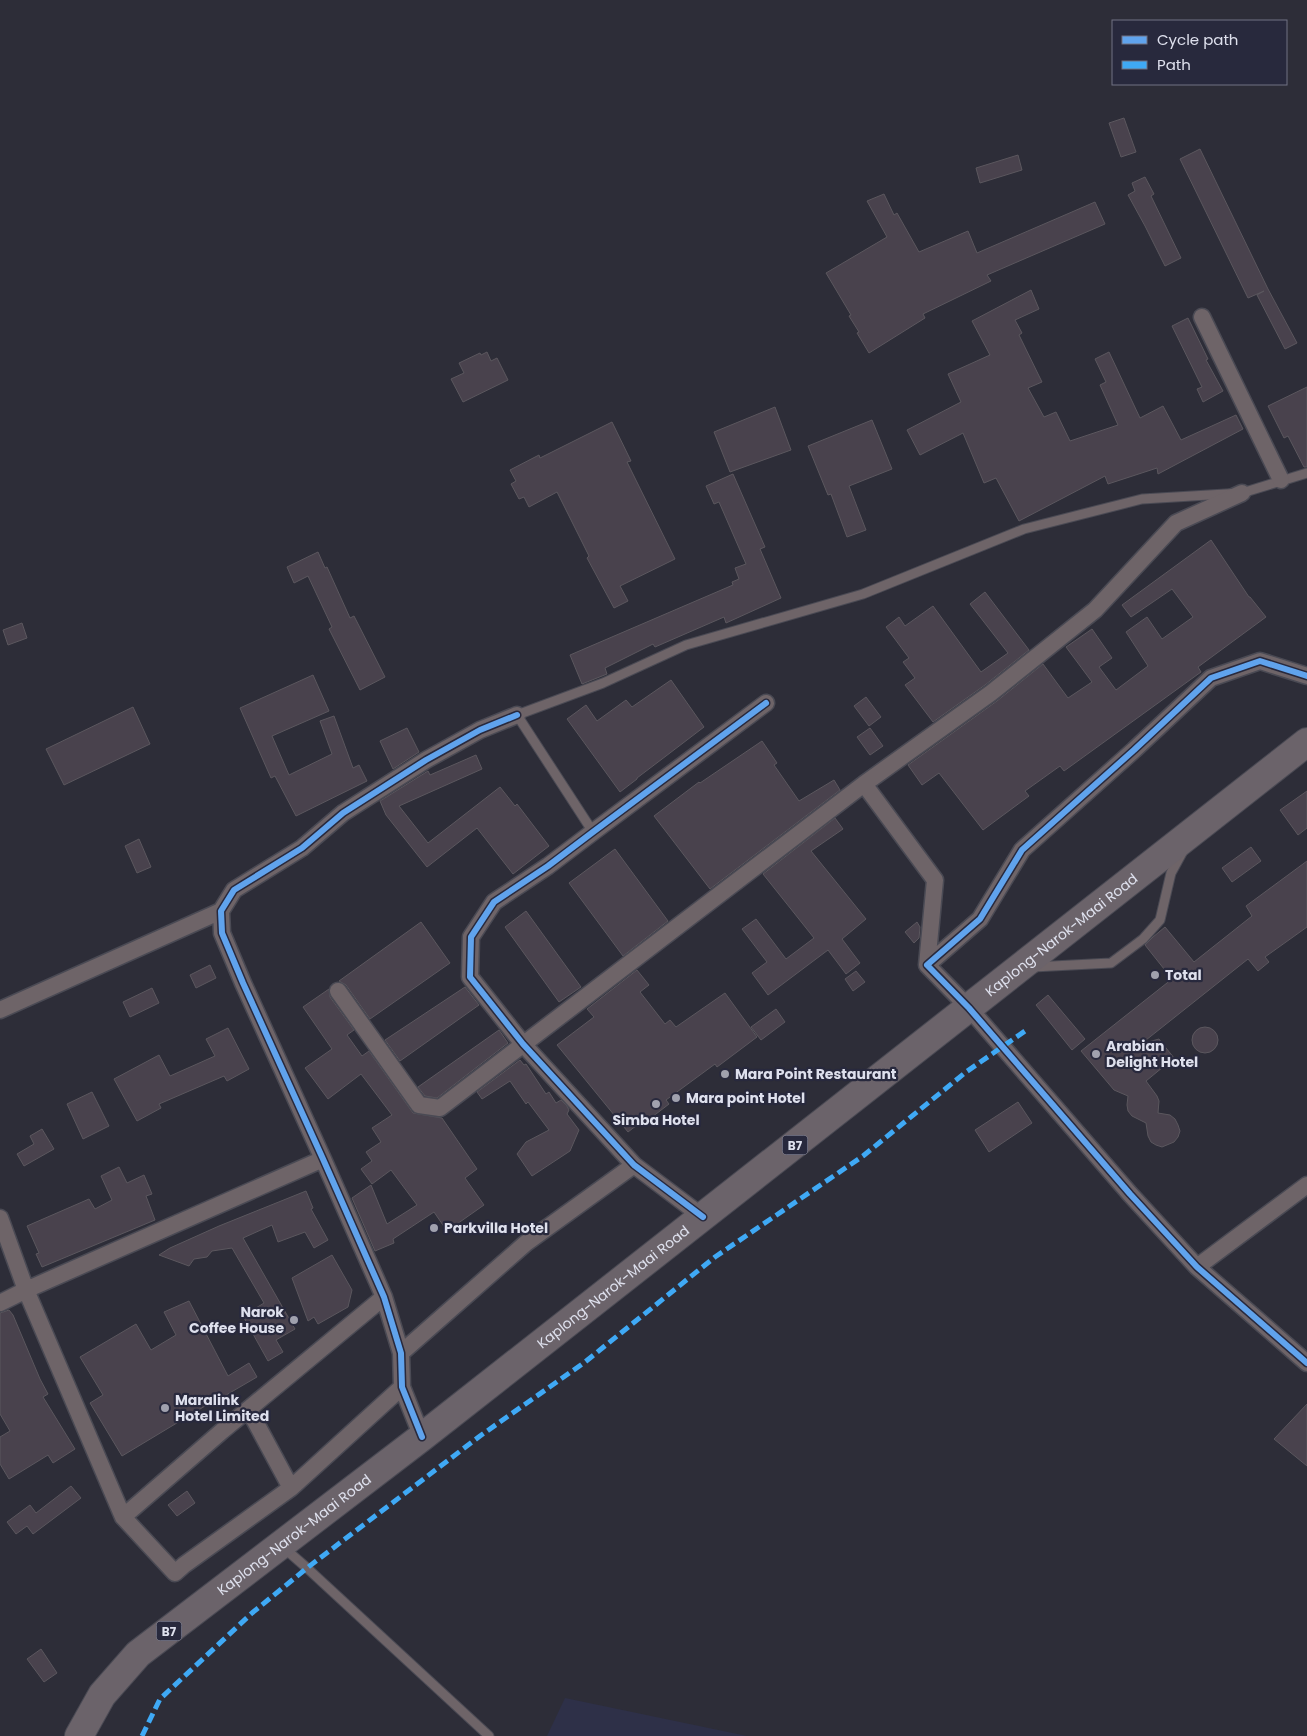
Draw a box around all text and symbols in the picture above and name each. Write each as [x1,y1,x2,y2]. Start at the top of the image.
legend [1112,20,1287,85]
text: Cycle path [1157,29,1238,50]
text: Path [1157,54,1191,75]
street label: Kaplong-Narok-Maai Road [981,869,1142,1001]
place label: Total [1165,965,1202,985]
marker: Total [1149,969,1161,981]
place label: Arabian Delight Hotel [1106,1036,1198,1072]
marker: Arabian Delight Hotel [1090,1048,1102,1060]
place label: Mara Point Restaurant [735,1064,897,1084]
marker: Mara Point Restaurant [719,1068,731,1080]
place label: Mara point Hotel [686,1088,805,1108]
marker: Mara point Hotel [670,1092,682,1104]
marker: Simba Hotel [650,1098,662,1110]
place label: Simba Hotel [612,1110,700,1130]
road number: B7 [782,1136,808,1154]
place label: Parkvilla Hotel [444,1218,548,1238]
street label: Kaplong-Narok-Maai Road [533,1221,694,1353]
marker: Parkvilla Hotel [428,1222,440,1234]
place label: Narok Coffee House [189,1302,284,1338]
marker: Narok Coffee House [288,1314,300,1326]
place label: Maralink Hotel Limited [175,1390,269,1426]
marker: Maralink Hotel Limited [159,1402,171,1414]
street label: Kaplong-Narok-Maai Road [213,1469,375,1600]
road number: B7 [156,1622,182,1640]

